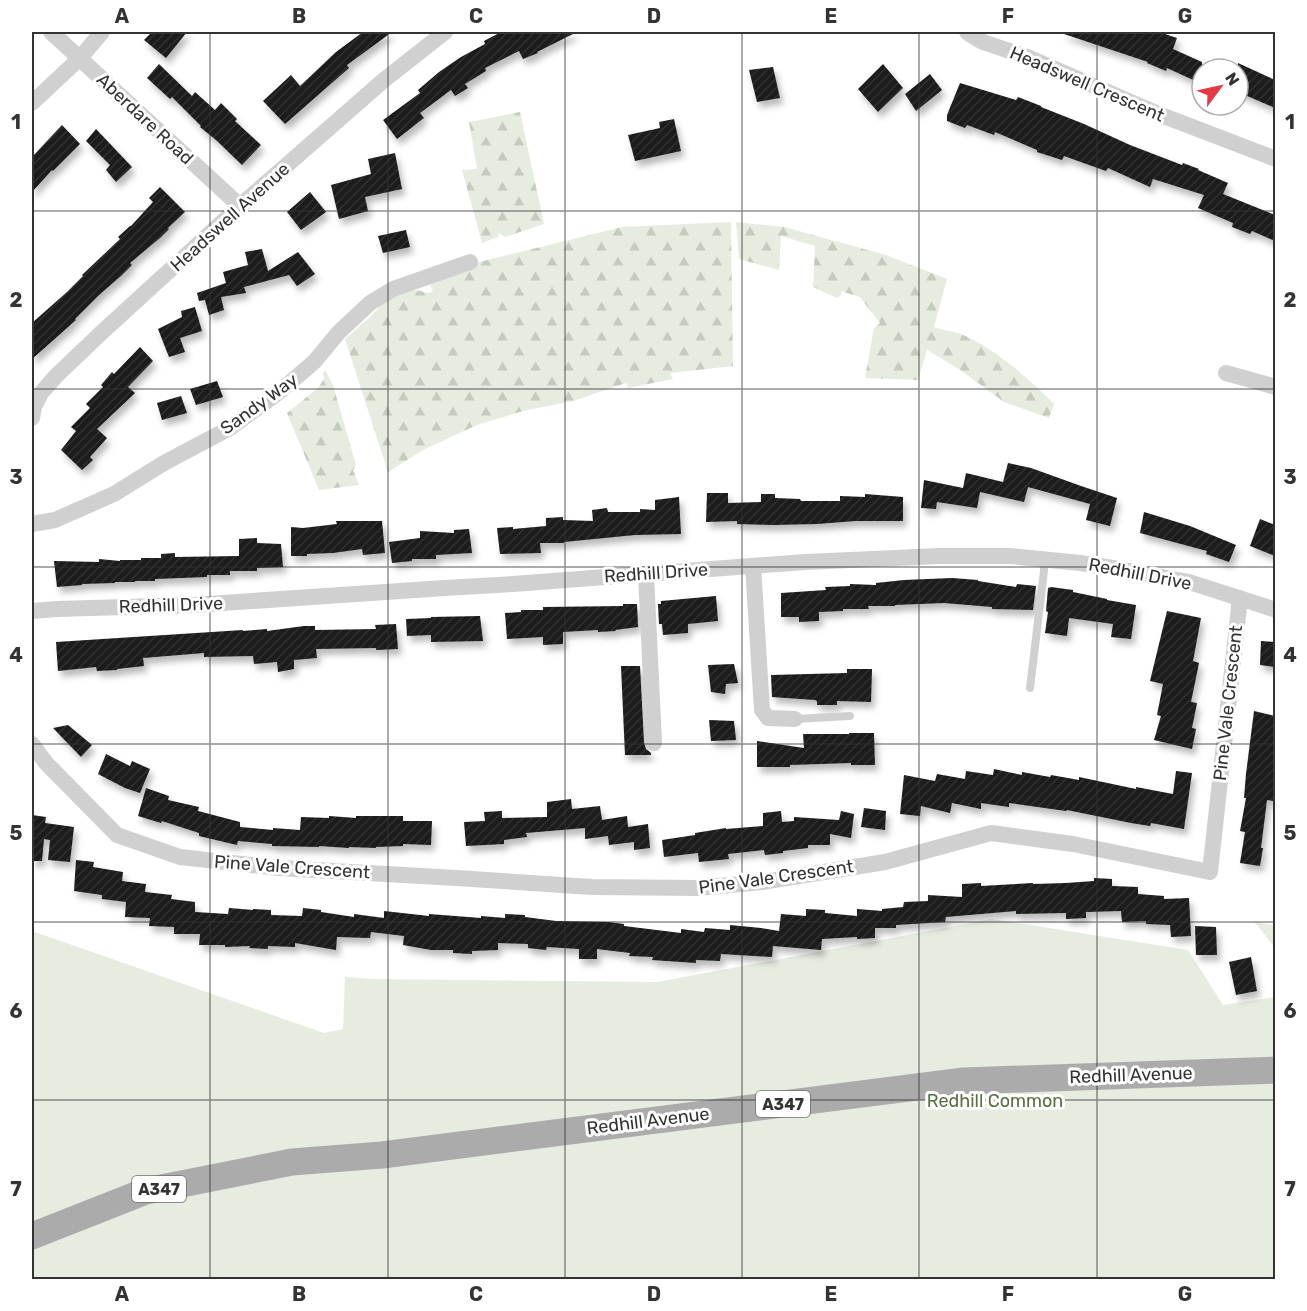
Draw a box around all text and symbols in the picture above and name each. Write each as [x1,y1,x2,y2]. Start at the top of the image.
text: A [115,4,130,28]
text: B [292,4,306,28]
text: C [469,4,483,28]
text: D [647,4,661,28]
text: E [825,4,837,28]
text: F [1002,4,1014,28]
text: G [1178,4,1192,28]
street label: Headswell Crescent [1006,42,1168,126]
north arrow [1190,57,1250,117]
street label: Aberdare Road [92,69,198,169]
text: N [1221,69,1243,89]
text: 1 [11,110,21,134]
text: 1 [1285,110,1295,134]
street label: Headswell Avenue [166,158,294,276]
text: 2 [10,288,23,312]
text: 2 [1284,288,1297,312]
street label: Sandy Way [216,369,302,439]
text: 3 [9,465,23,489]
text: 3 [1283,465,1297,489]
street label: Redhill Drive [1087,553,1193,595]
street label: Redhill Drive [603,558,709,588]
street label: Redhill Drive [119,592,223,618]
street label: Pine Vale Crescent [1209,624,1247,782]
text: 4 [9,643,23,667]
text: 4 [1283,643,1297,667]
text: 5 [10,821,23,845]
text: 5 [1284,821,1297,845]
street label: Pine Vale Crescent [213,851,371,883]
street label: Pine Vale Crescent [697,855,855,899]
text: 6 [9,999,23,1023]
text: 6 [1283,999,1297,1023]
street label: Redhill Avenue [1069,1062,1193,1088]
park label: Redhill Common [927,1090,1063,1112]
road number: A347 [756,1091,810,1117]
street label: Redhill Avenue [585,1103,711,1139]
road number: A347 [132,1176,186,1202]
text: 7 [10,1177,22,1201]
text: 7 [1284,1177,1296,1201]
text: A [115,1282,130,1306]
text: B [292,1282,306,1306]
text: C [469,1282,483,1306]
text: D [647,1282,661,1306]
text: E [825,1282,837,1306]
text: F [1002,1282,1014,1306]
text: G [1178,1282,1192,1306]

